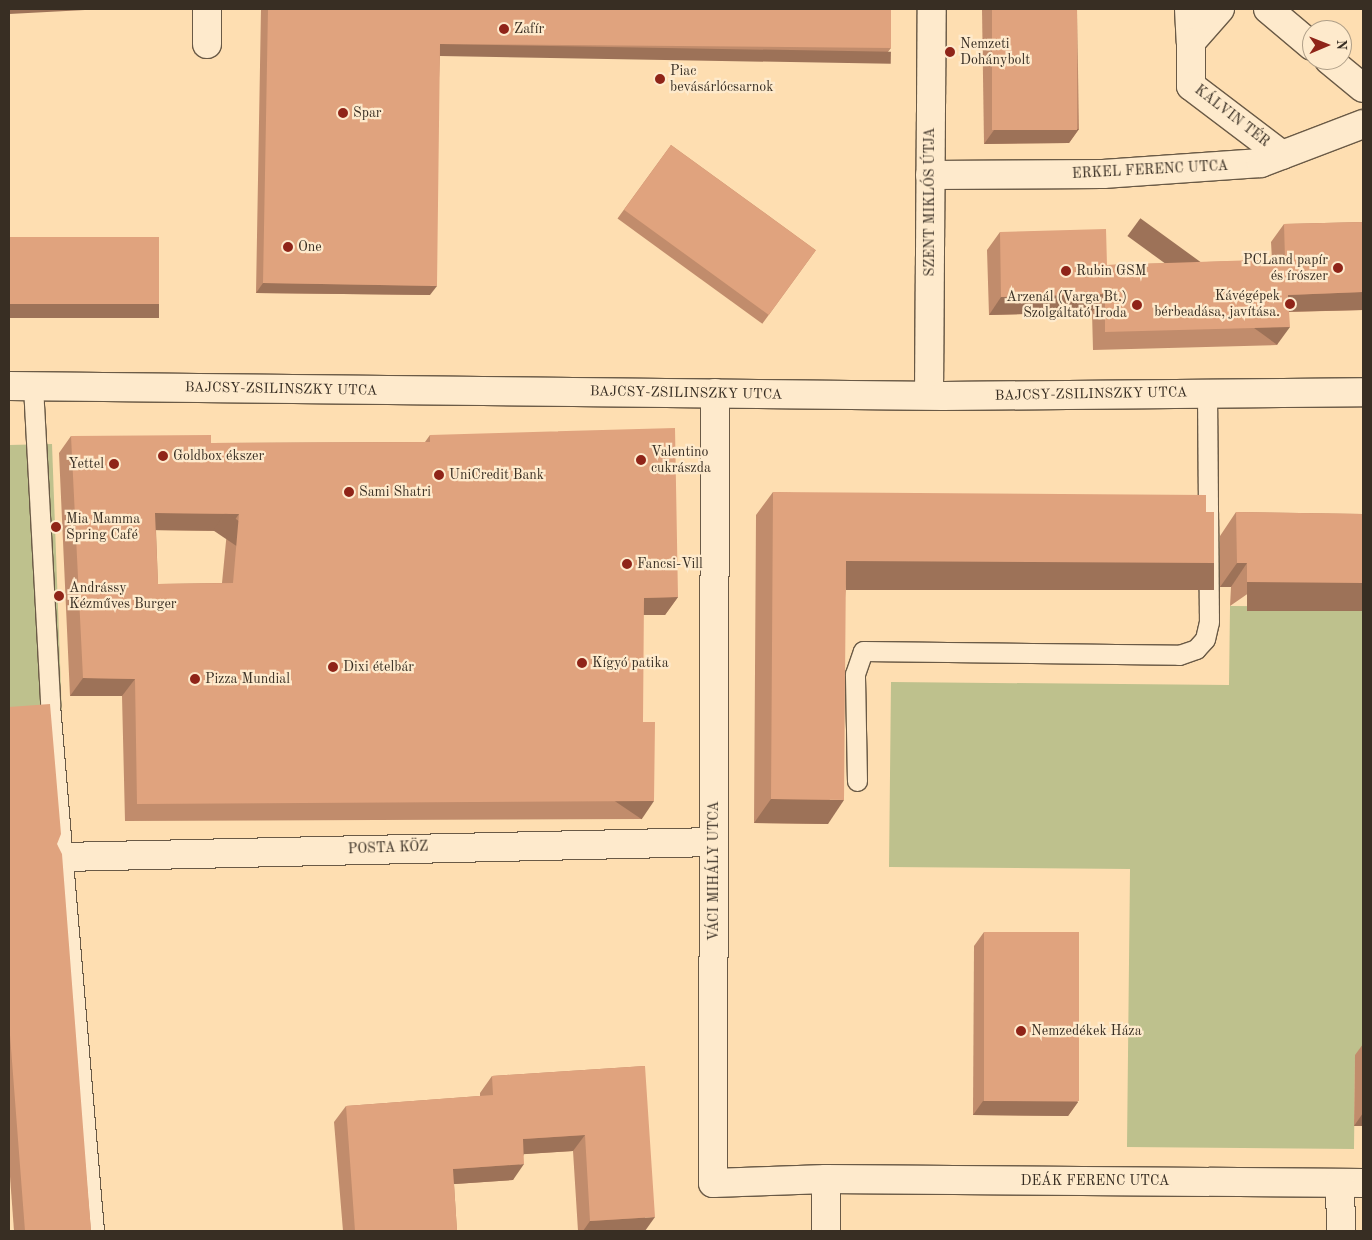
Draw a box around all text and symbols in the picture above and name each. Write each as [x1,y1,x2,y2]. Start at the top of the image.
north arrow [1302,20,1352,70]
place label: Zafír [514,21,544,37]
marker: Zafír [498,23,510,35]
place label: Nemzeti Dohánybolt [960,36,1030,68]
text: N [1334,39,1348,50]
marker: Nemzeti Dohánybolt [944,46,956,58]
place label: Piac bevásárlócsarnok [670,63,774,95]
marker: Piac bevásárlócsarnok [654,73,666,85]
street label: KÁLVIN TÉR [1191,81,1273,151]
place label: Spar [353,105,382,121]
marker: Spar [337,107,349,119]
street label: SZENT MIKLÓS ÚTJA [922,127,938,277]
street label: ERKEL FERENC UTCA [1071,158,1229,182]
place label: One [298,239,322,255]
marker: One [282,241,294,253]
place label: PCLand papír és írószer [1243,252,1328,284]
marker: PCLand papír és írószer [1332,262,1344,274]
place label: Rubin GSM [1076,263,1146,279]
marker: Rubin GSM [1060,265,1072,277]
place label: Kávégépek bérbeadása, javítása. [1154,288,1280,321]
place label: Arzenál (Varga Bt.) Szolgáltató Iroda [1006,289,1127,322]
marker: Kávégépek bérbeadása, javítása. [1284,298,1296,310]
marker: Arzenál (Varga Bt.) Szolgáltató Iroda [1131,299,1143,311]
street label: BAJCSY-ZSILINSZKY UTCA [185,379,377,399]
street label: BAJCSY-ZSILINSZKY UTCA [590,383,782,403]
street label: BAJCSY-ZSILINSZKY UTCA [995,384,1187,404]
place label: Valentino cukrászda [651,444,711,477]
place label: Goldbox ékszer [173,448,264,464]
marker: Goldbox ékszer [157,450,169,462]
marker: Valentino cukrászda [635,454,647,466]
place label: Yettel [68,456,104,472]
marker: Yettel [108,458,120,470]
place label: UniCredit Bank [449,467,544,483]
marker: UniCredit Bank [433,469,445,481]
place label: Sami Shatri [359,484,431,500]
marker: Sami Shatri [343,486,355,498]
place label: Mia Mamma Spring Café [66,511,140,544]
marker: Mia Mamma Spring Café [50,521,62,533]
place label: Fancsi-Vill [637,556,703,572]
marker: Fancsi-Vill [621,558,633,570]
place label: Andrássy Kézműves Burger [69,580,177,612]
marker: Andrássy Kézműves Burger [53,590,65,602]
place label: Kígyó patika [592,655,669,671]
marker: Kígyó patika [576,657,588,669]
place label: Dixi ételbár [343,659,414,675]
marker: Dixi ételbár [327,661,339,673]
place label: Pizza Mundial [205,671,290,687]
marker: Pizza Mundial [189,673,201,685]
street label: VÁCI MIHÁLY UTCA [706,801,722,941]
street label: POSTA KÖZ [348,838,428,858]
place label: Nemzedékek Háza [1031,1023,1142,1039]
marker: Nemzedékek Háza [1015,1025,1027,1037]
street label: DEÁK FERENC UTCA [1021,1173,1169,1189]

